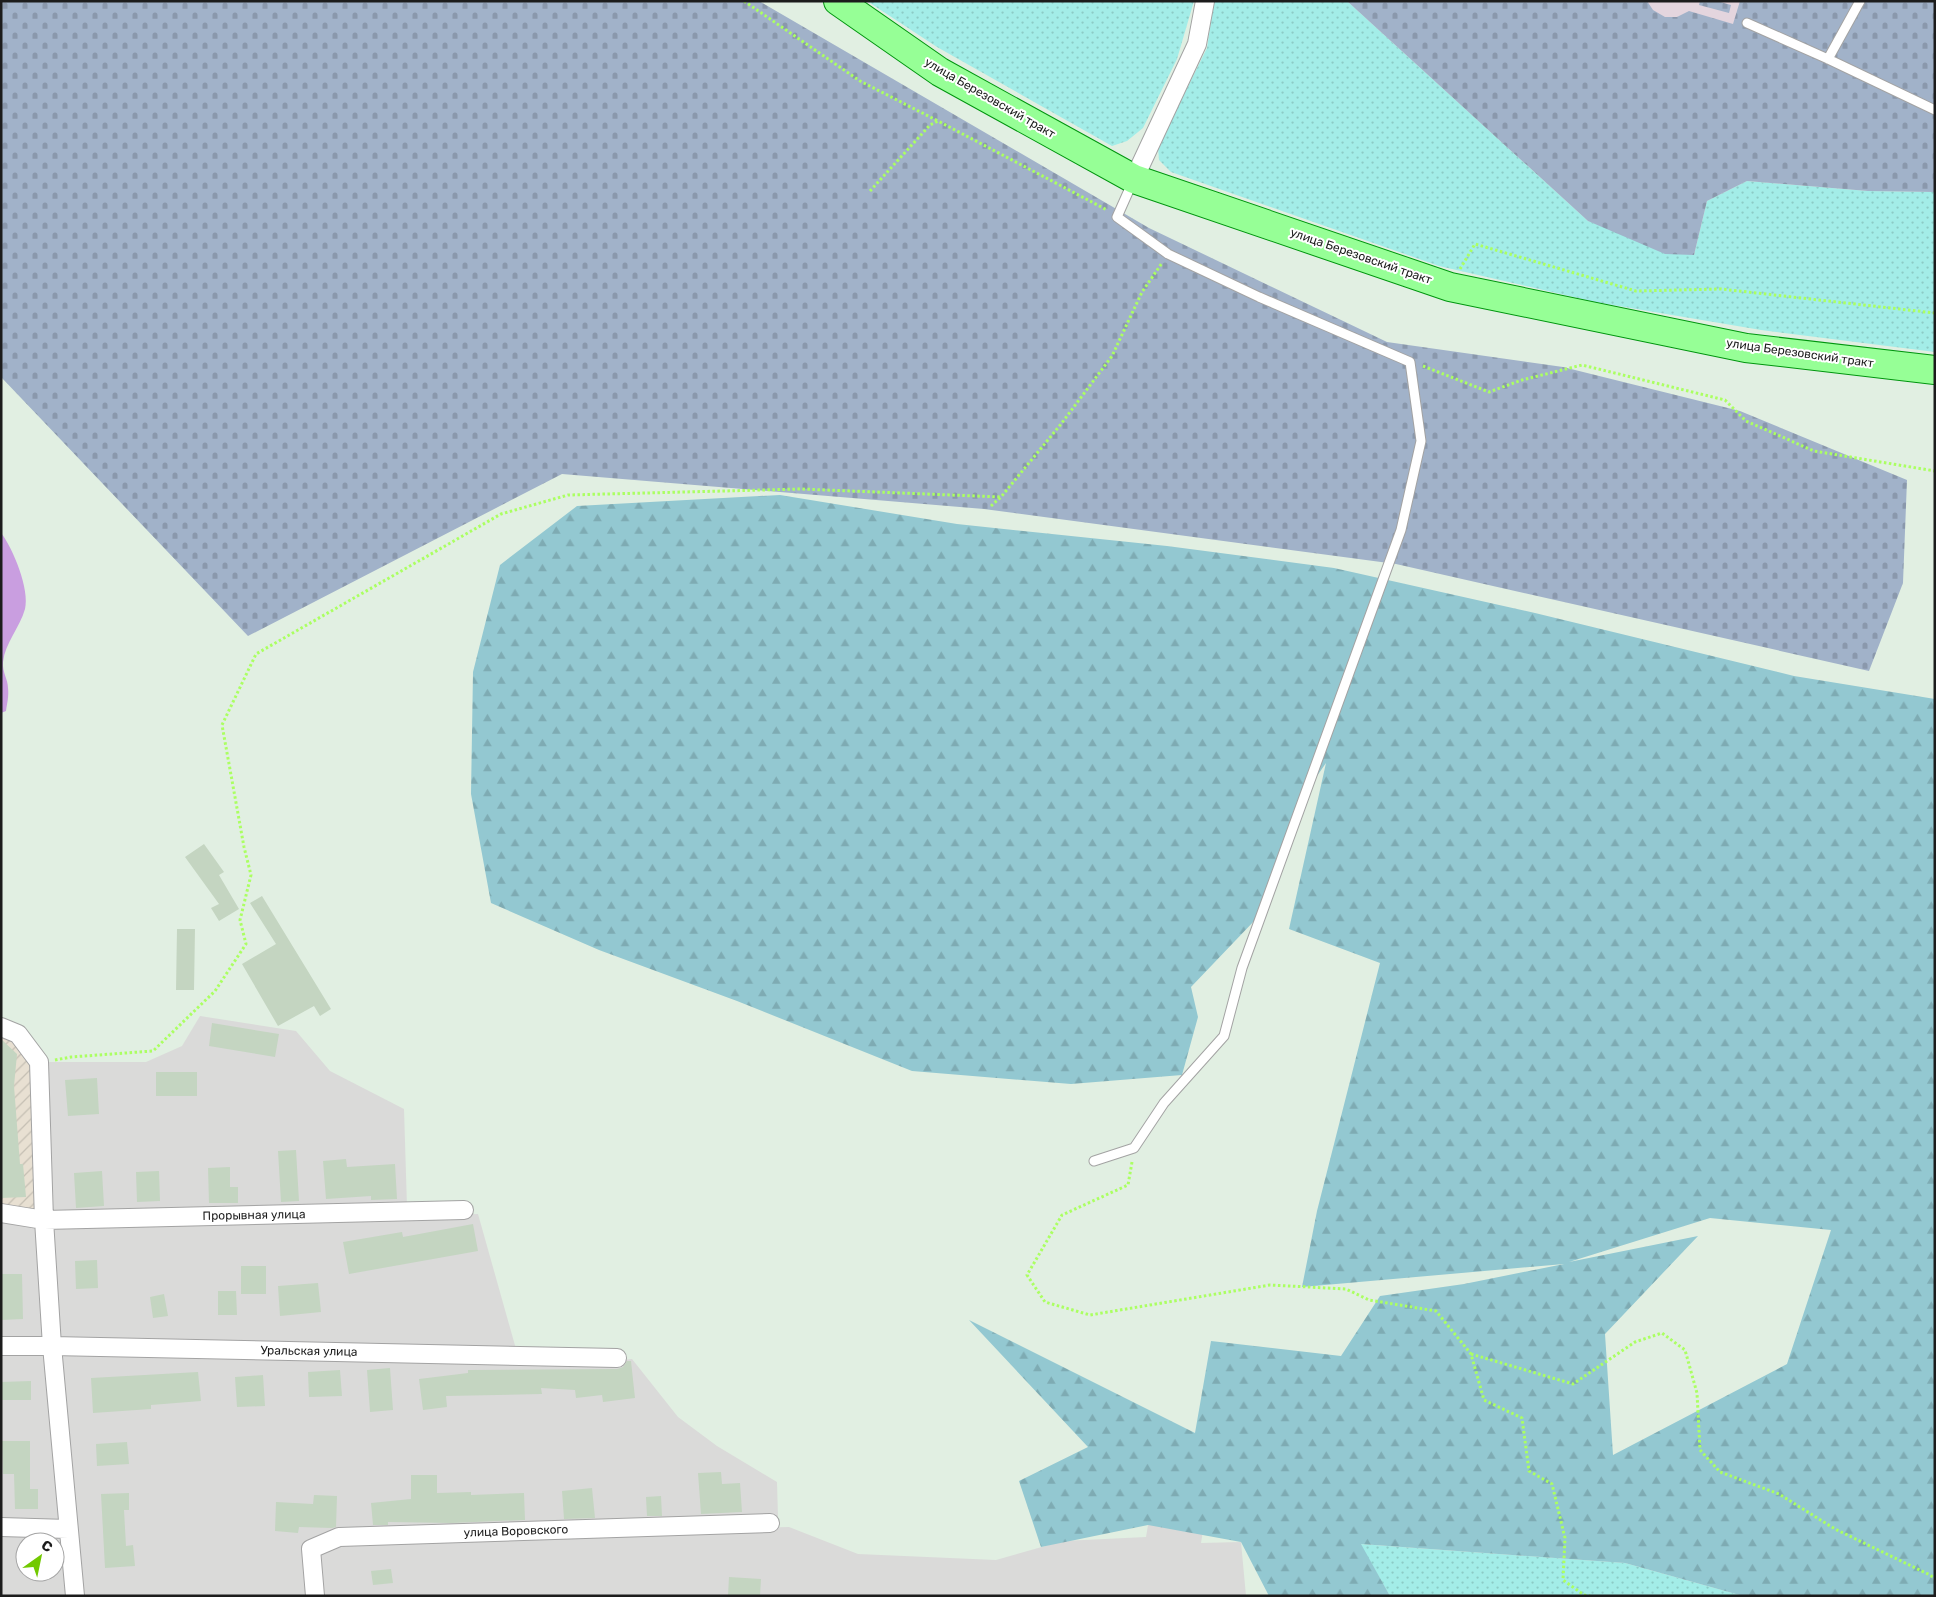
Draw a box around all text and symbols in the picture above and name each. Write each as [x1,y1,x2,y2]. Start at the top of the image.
street label: улица Березовский тракт [922,55,1058,141]
street label: улица Березовский тракт [1288,225,1434,287]
street label: улица Березовский тракт [1725,336,1875,370]
street label: Прорывная улица [202,1207,306,1223]
street label: Уральская улица [260,1343,358,1359]
street label: улица Воровского [463,1522,569,1540]
north arrow [15,1532,65,1582]
text: С [38,1537,56,1556]

